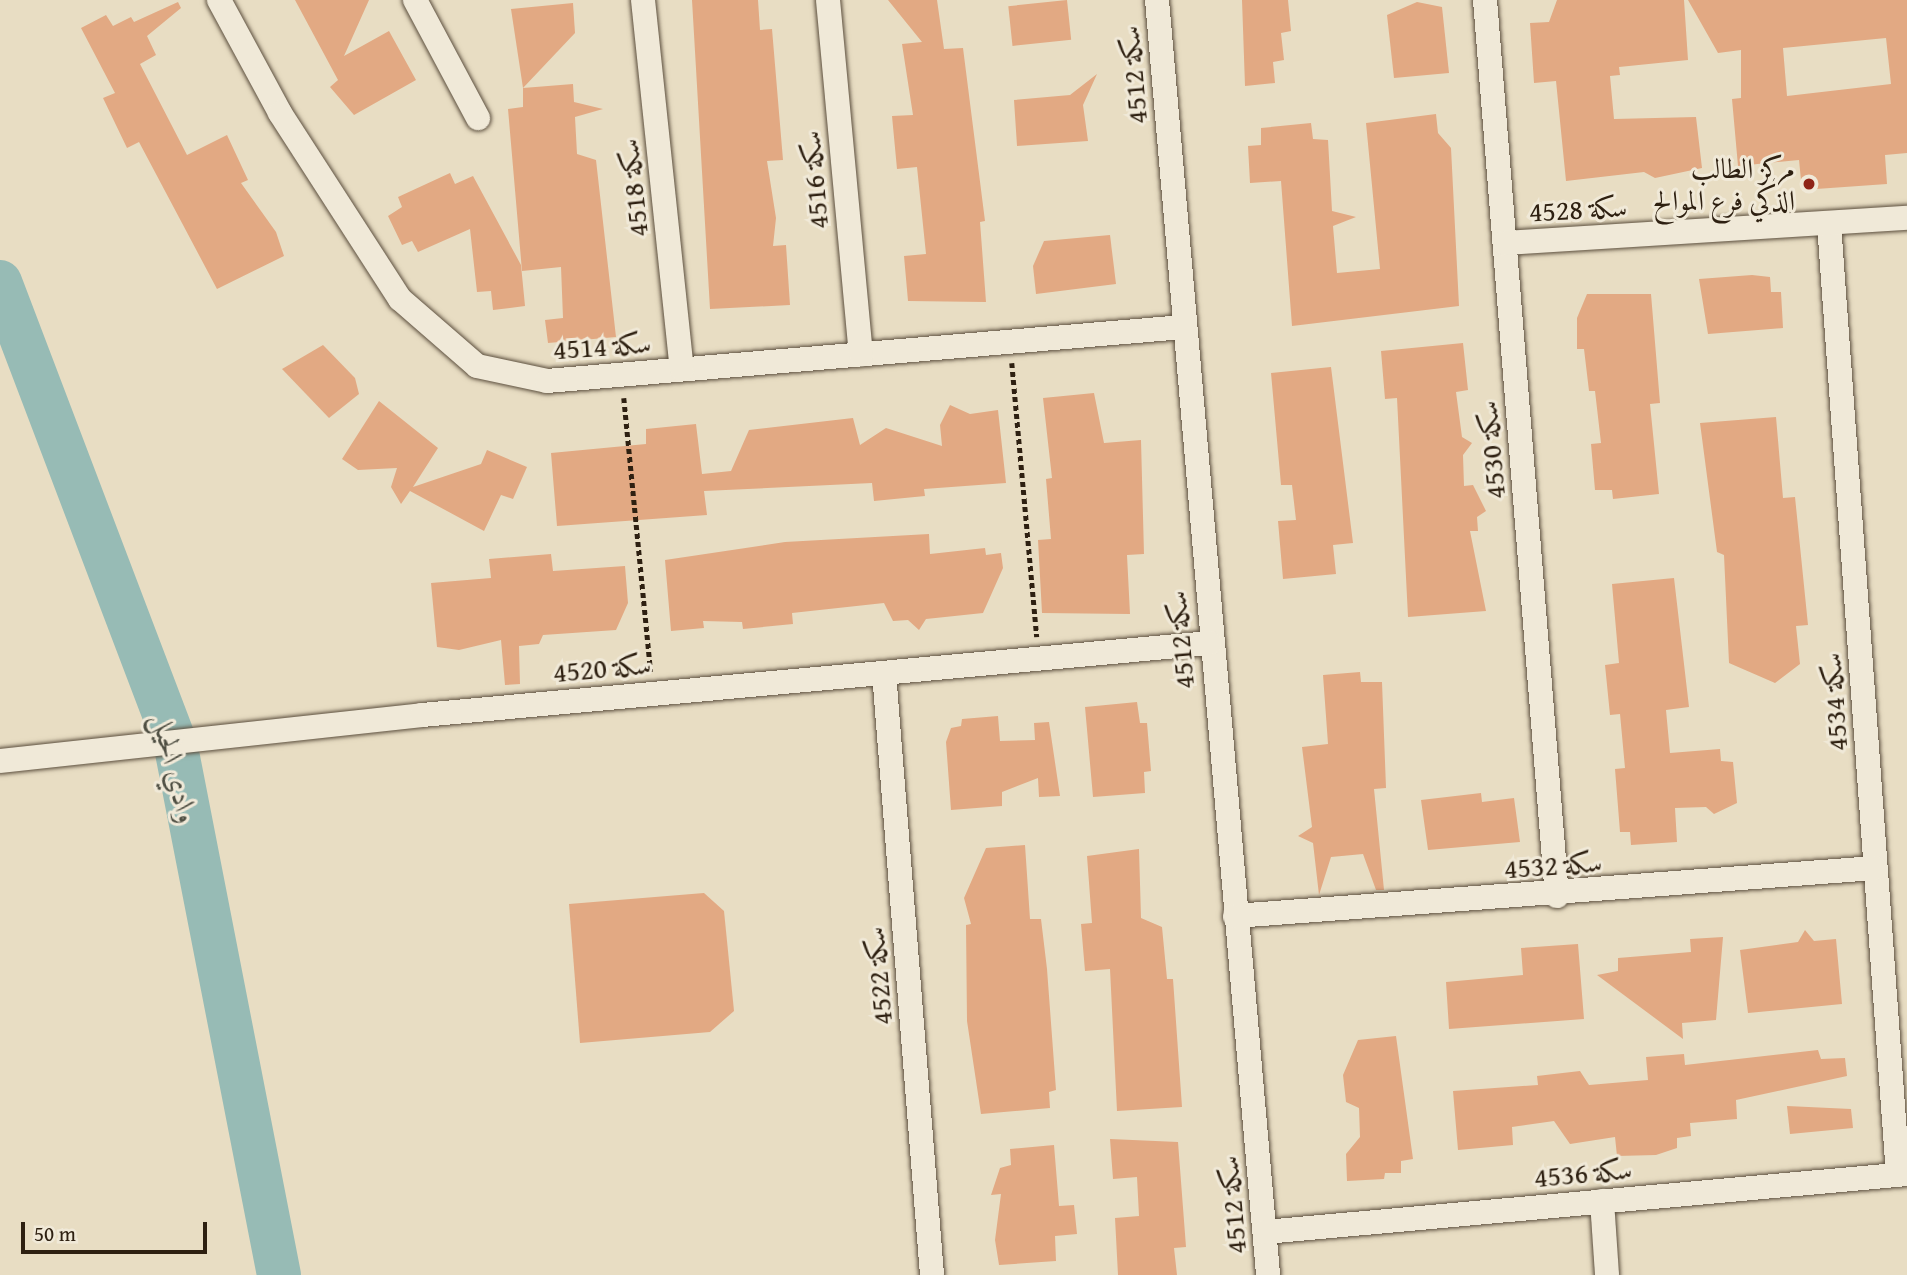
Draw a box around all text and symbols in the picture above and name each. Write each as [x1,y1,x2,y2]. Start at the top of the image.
street label: سكة 4512 [1112,25,1154,125]
street label: سكة 4516 [793,130,835,230]
street label: سكة 4518 [611,137,655,239]
place label: مركز الطالب الذكي فرع الموالح [1653,151,1795,217]
marker: مركز الطالب الذكي فرع الموالح [1801,176,1817,192]
street label: سكة 4528 [1528,190,1628,228]
street label: سكة 4514 [552,326,652,366]
street label: سكة 4530 [1470,400,1512,500]
street label: سكة 4512 [1159,590,1201,690]
street label: سكة 4520 [552,647,652,689]
street label: سكة 4534 [1814,652,1854,752]
water label: وادي الحيل [145,709,207,827]
street label: سكة 4532 [1503,845,1603,885]
street label: سكة 4522 [857,926,899,1026]
street label: سكة 4536 [1533,1152,1633,1194]
street label: سكة 4512 [1211,1155,1253,1255]
scale bar [24,1208,210,1252]
text: 50 m [34,1218,76,1249]

